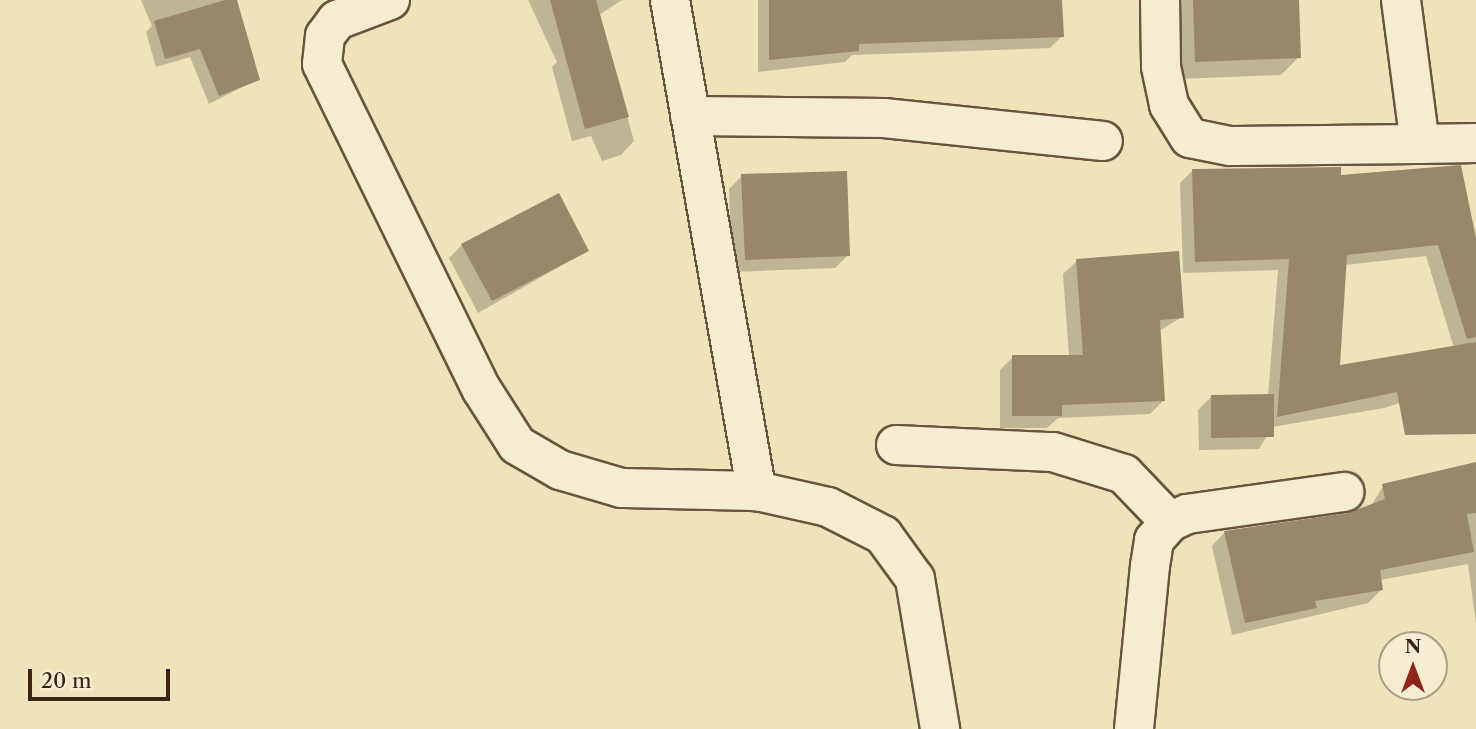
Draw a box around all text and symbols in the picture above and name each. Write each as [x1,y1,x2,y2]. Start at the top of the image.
north arrow [1378,631,1448,701]
text: N [1405,635,1421,658]
scale bar [32,656,173,700]
text: 20 m [41,668,92,693]

